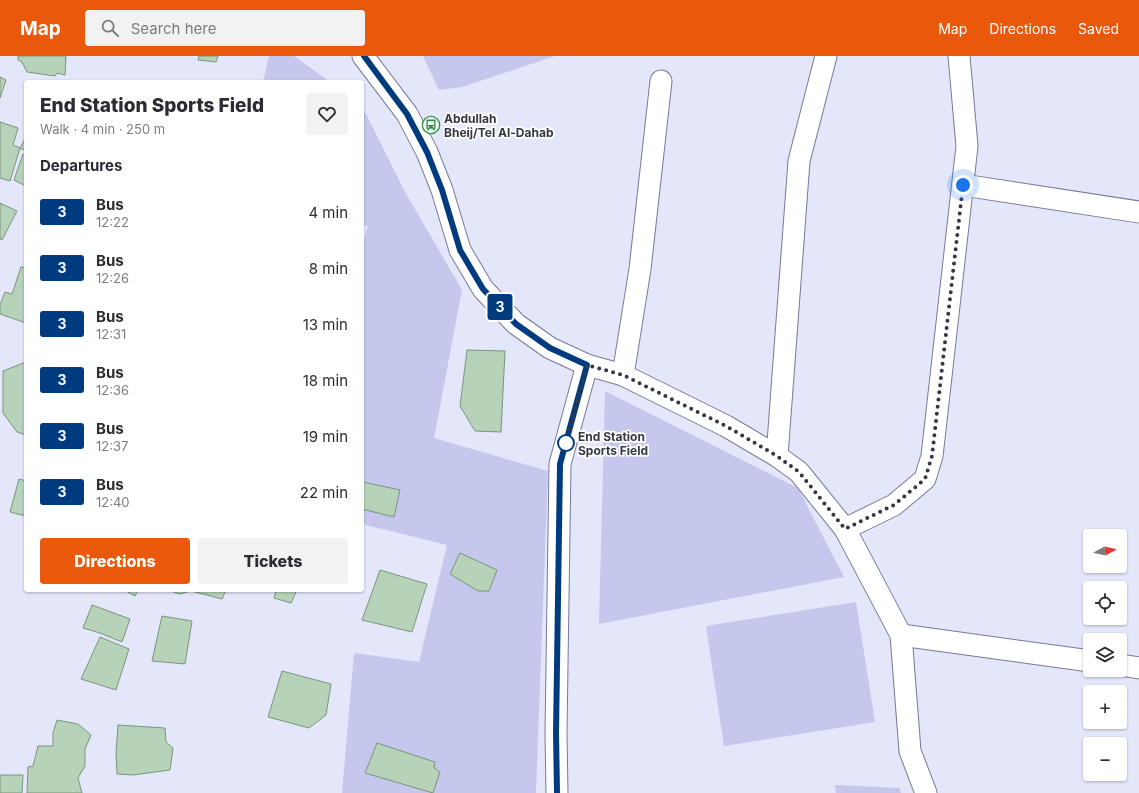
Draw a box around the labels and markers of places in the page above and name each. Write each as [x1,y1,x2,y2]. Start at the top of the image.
place label: Abdullah Bheij/Tel Al-Dahab [444,111,554,140]
bus stop icon: Abdullah Bheij/Tel Al-Dahab [421,115,441,135]
place label: End Station Sports Field [578,429,648,458]
marker: End Station Sports Field [557,434,575,452]

